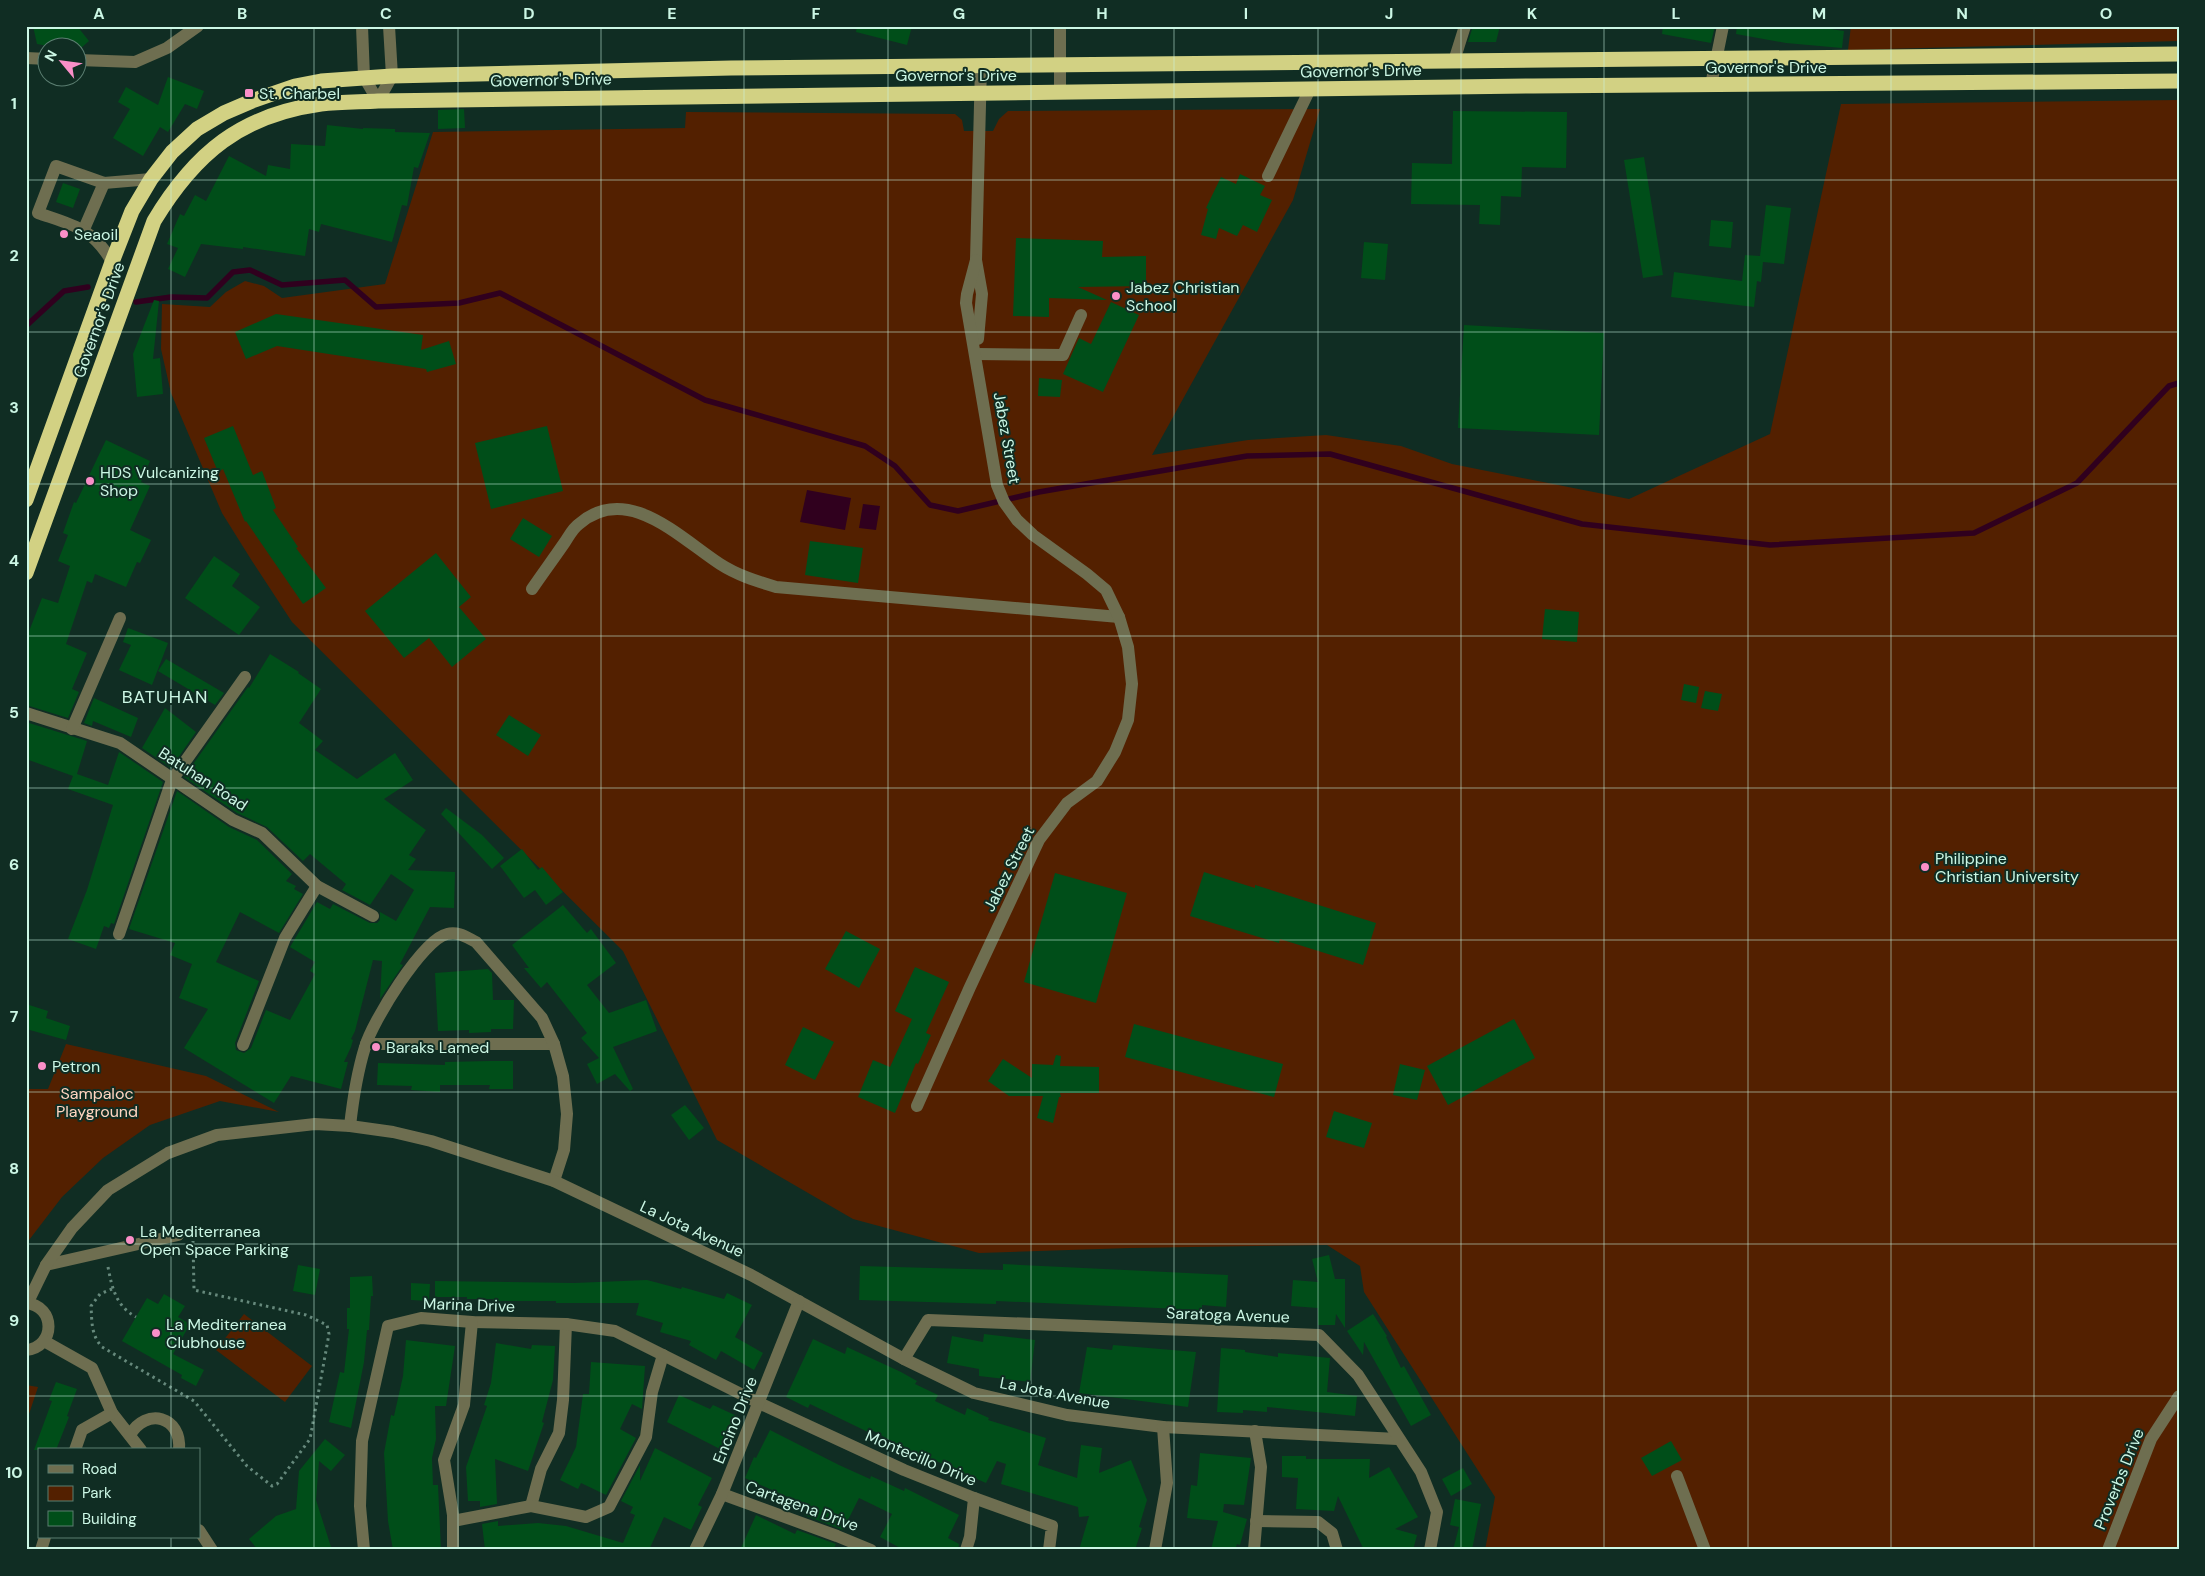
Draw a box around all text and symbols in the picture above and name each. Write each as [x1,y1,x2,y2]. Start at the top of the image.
text: A [93,3,105,24]
text: B [237,3,247,24]
text: C [380,3,392,24]
text: D [523,3,535,24]
text: E [667,3,677,24]
text: F [812,3,821,24]
text: G [953,3,965,24]
text: H [1096,3,1108,24]
text: I [1244,3,1248,24]
text: J [1385,3,1393,24]
text: K [1527,3,1538,24]
text: L [1672,3,1681,24]
text: M [1812,3,1826,24]
text: N [1956,3,1968,24]
text: O [2100,3,2112,24]
north arrow [38,38,88,88]
text: N [40,47,61,65]
street label: Governor's Drive [1705,57,1827,78]
street label: Governor's Drive [1300,59,1422,83]
street label: Governor's Drive [895,65,1017,86]
street label: Governor's Drive [490,68,612,92]
place label: St. Charbel [259,83,340,104]
marker: St. Charbel [243,87,255,99]
text: 1 [11,93,17,114]
place label: Seaoil [74,224,118,245]
marker: Seaoil [58,228,70,240]
text: 2 [9,245,19,266]
street label: Governor's Drive [68,259,130,381]
place label: Jabez Christian School [1126,277,1240,316]
marker: Jabez Christian School [1110,290,1122,302]
street label: Jabez Street [989,390,1025,486]
text: 3 [9,397,19,418]
place label: HDS Vulcanizing Shop [100,462,219,501]
marker: HDS Vulcanizing Shop [84,475,96,487]
text: 4 [9,550,19,571]
district label: BATUHAN [122,685,208,709]
text: 5 [9,702,19,723]
street label: Batuhan Road [154,742,252,816]
street label: Jabez Street [979,823,1039,915]
place label: Philippine Christian University [1935,848,2079,887]
text: 6 [9,854,19,875]
marker: Philippine Christian University [1919,861,1931,873]
text: 7 [10,1006,19,1027]
place label: Baraks Lamed [386,1037,489,1058]
marker: Baraks Lamed [370,1041,382,1053]
place label: Petron [52,1056,100,1077]
marker: Petron [36,1060,48,1072]
park label: Sampaloc Playground [56,1083,138,1122]
text: 8 [9,1158,19,1179]
street label: La Jota Avenue [637,1196,747,1262]
place label: La Mediterranea Open Space Parking [140,1221,289,1260]
marker: La Mediterranea Open Space Parking [124,1234,136,1246]
street label: Marina Drive [423,1293,515,1317]
street label: Saratoga Avenue [1166,1302,1290,1328]
text: 9 [9,1310,19,1331]
place label: La Mediterranea Clubhouse [166,1314,286,1353]
marker: La Mediterranea Clubhouse [150,1327,162,1339]
street label: La Jota Avenue [998,1372,1112,1414]
street label: Encino Drive [708,1373,762,1467]
street label: Montecillo Drive [862,1425,980,1491]
street label: Proverbs Drive [2089,1425,2149,1533]
legend [38,1448,200,1538]
text: Road [82,1459,117,1479]
text: 10 [5,1462,23,1483]
street label: Cartagena Drive [743,1476,861,1536]
text: Park [82,1483,112,1503]
text: Building [82,1509,137,1529]

